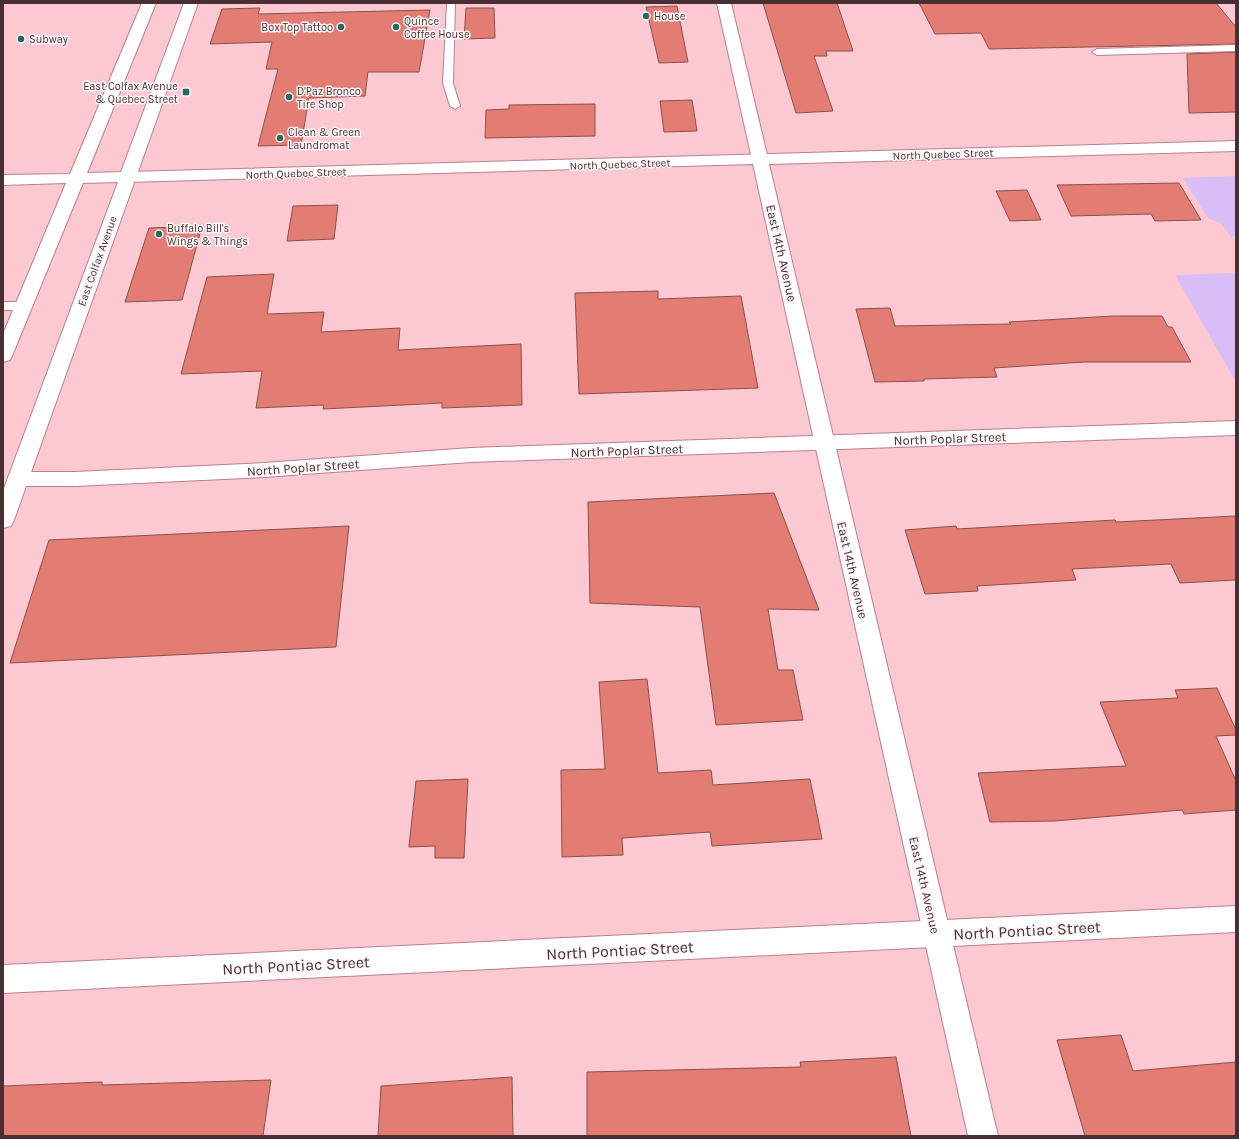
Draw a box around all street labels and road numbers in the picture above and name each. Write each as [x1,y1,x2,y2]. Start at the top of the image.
street label: North Quebec Street [892,146,994,163]
street label: North Quebec Street [569,156,671,173]
street label: North Quebec Street [245,165,347,182]
street label: East 14th Avenue [763,203,800,304]
street label: East Colfax Avenue [75,214,120,308]
street label: North Poplar Street [893,429,1007,448]
street label: North Poplar Street [570,441,684,460]
street label: North Poplar Street [246,456,360,479]
street label: East 14th Avenue [834,520,871,621]
street label: East 14th Avenue [906,835,943,936]
street label: North Pontiac Street [953,917,1101,944]
street label: North Pontiac Street [546,937,694,964]
street label: North Pontiac Street [222,952,370,979]

